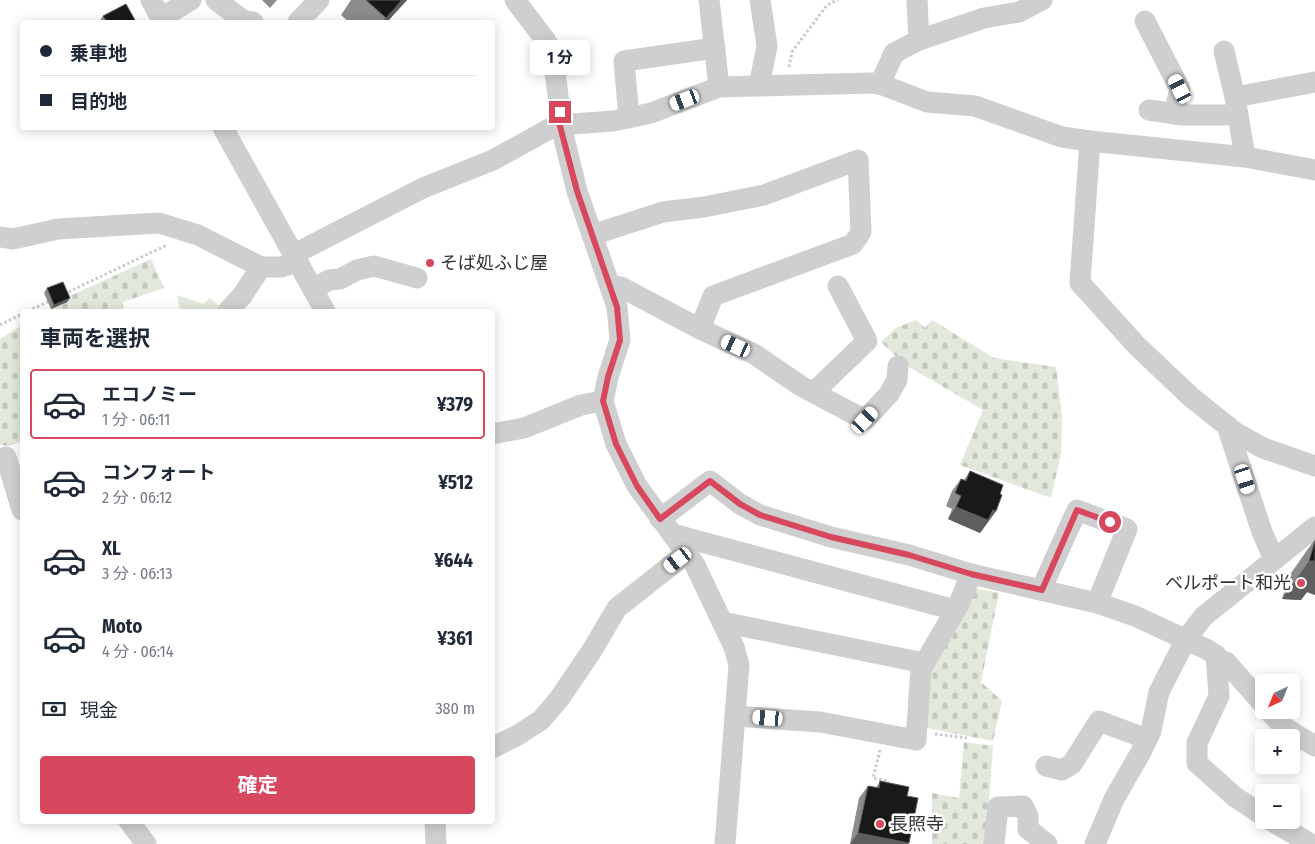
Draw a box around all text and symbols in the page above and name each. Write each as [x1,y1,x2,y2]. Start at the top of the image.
callout: 1 分 [530,39,590,74]
text: 乗車地 [70,42,127,65]
text: 1 分 [547,48,573,67]
car [1166,72,1193,106]
car [668,88,701,112]
text: 目的地 [70,90,127,113]
route end [549,101,571,123]
place label: そば処ふじ屋 [440,252,548,274]
marker: そば処ふじ屋 [424,257,436,269]
text: 車両を選択 [40,325,150,352]
car [719,333,752,359]
icon: car [42,382,87,427]
text: エコノミー [102,383,197,406]
text: ¥379 [437,393,473,416]
car [849,404,880,436]
text: 1 分 · 06:11 [102,410,170,429]
icon: car [42,460,87,505]
text: コンフォート [102,461,215,484]
car [1233,462,1256,496]
text: ¥512 [438,471,473,494]
text: 2 分 · 06:12 [102,488,172,507]
route start [1099,511,1121,533]
text: XL [102,537,121,560]
icon: car [42,538,87,583]
car [661,545,694,575]
text: ¥644 [434,549,473,572]
text: 3 分 · 06:13 [102,564,172,583]
place label: ベルポート和光 [1165,572,1291,594]
marker: ベルポート和光 [1295,577,1307,589]
text: Moto [102,615,142,638]
icon: car [42,616,87,661]
text: ¥361 [437,627,473,650]
text: 4 分 · 06:14 [102,642,173,661]
north arrow [1255,674,1300,719]
map controls [1255,674,1300,829]
icon: cash [40,695,68,723]
text: 現金 [80,699,118,722]
text: 380 m [435,699,475,718]
car [752,709,783,727]
button: + [1255,729,1300,774]
button: 確定 [40,756,475,814]
button: − [1255,784,1300,829]
place label: 長照寺 [890,813,944,835]
marker: 長照寺 [874,818,886,830]

